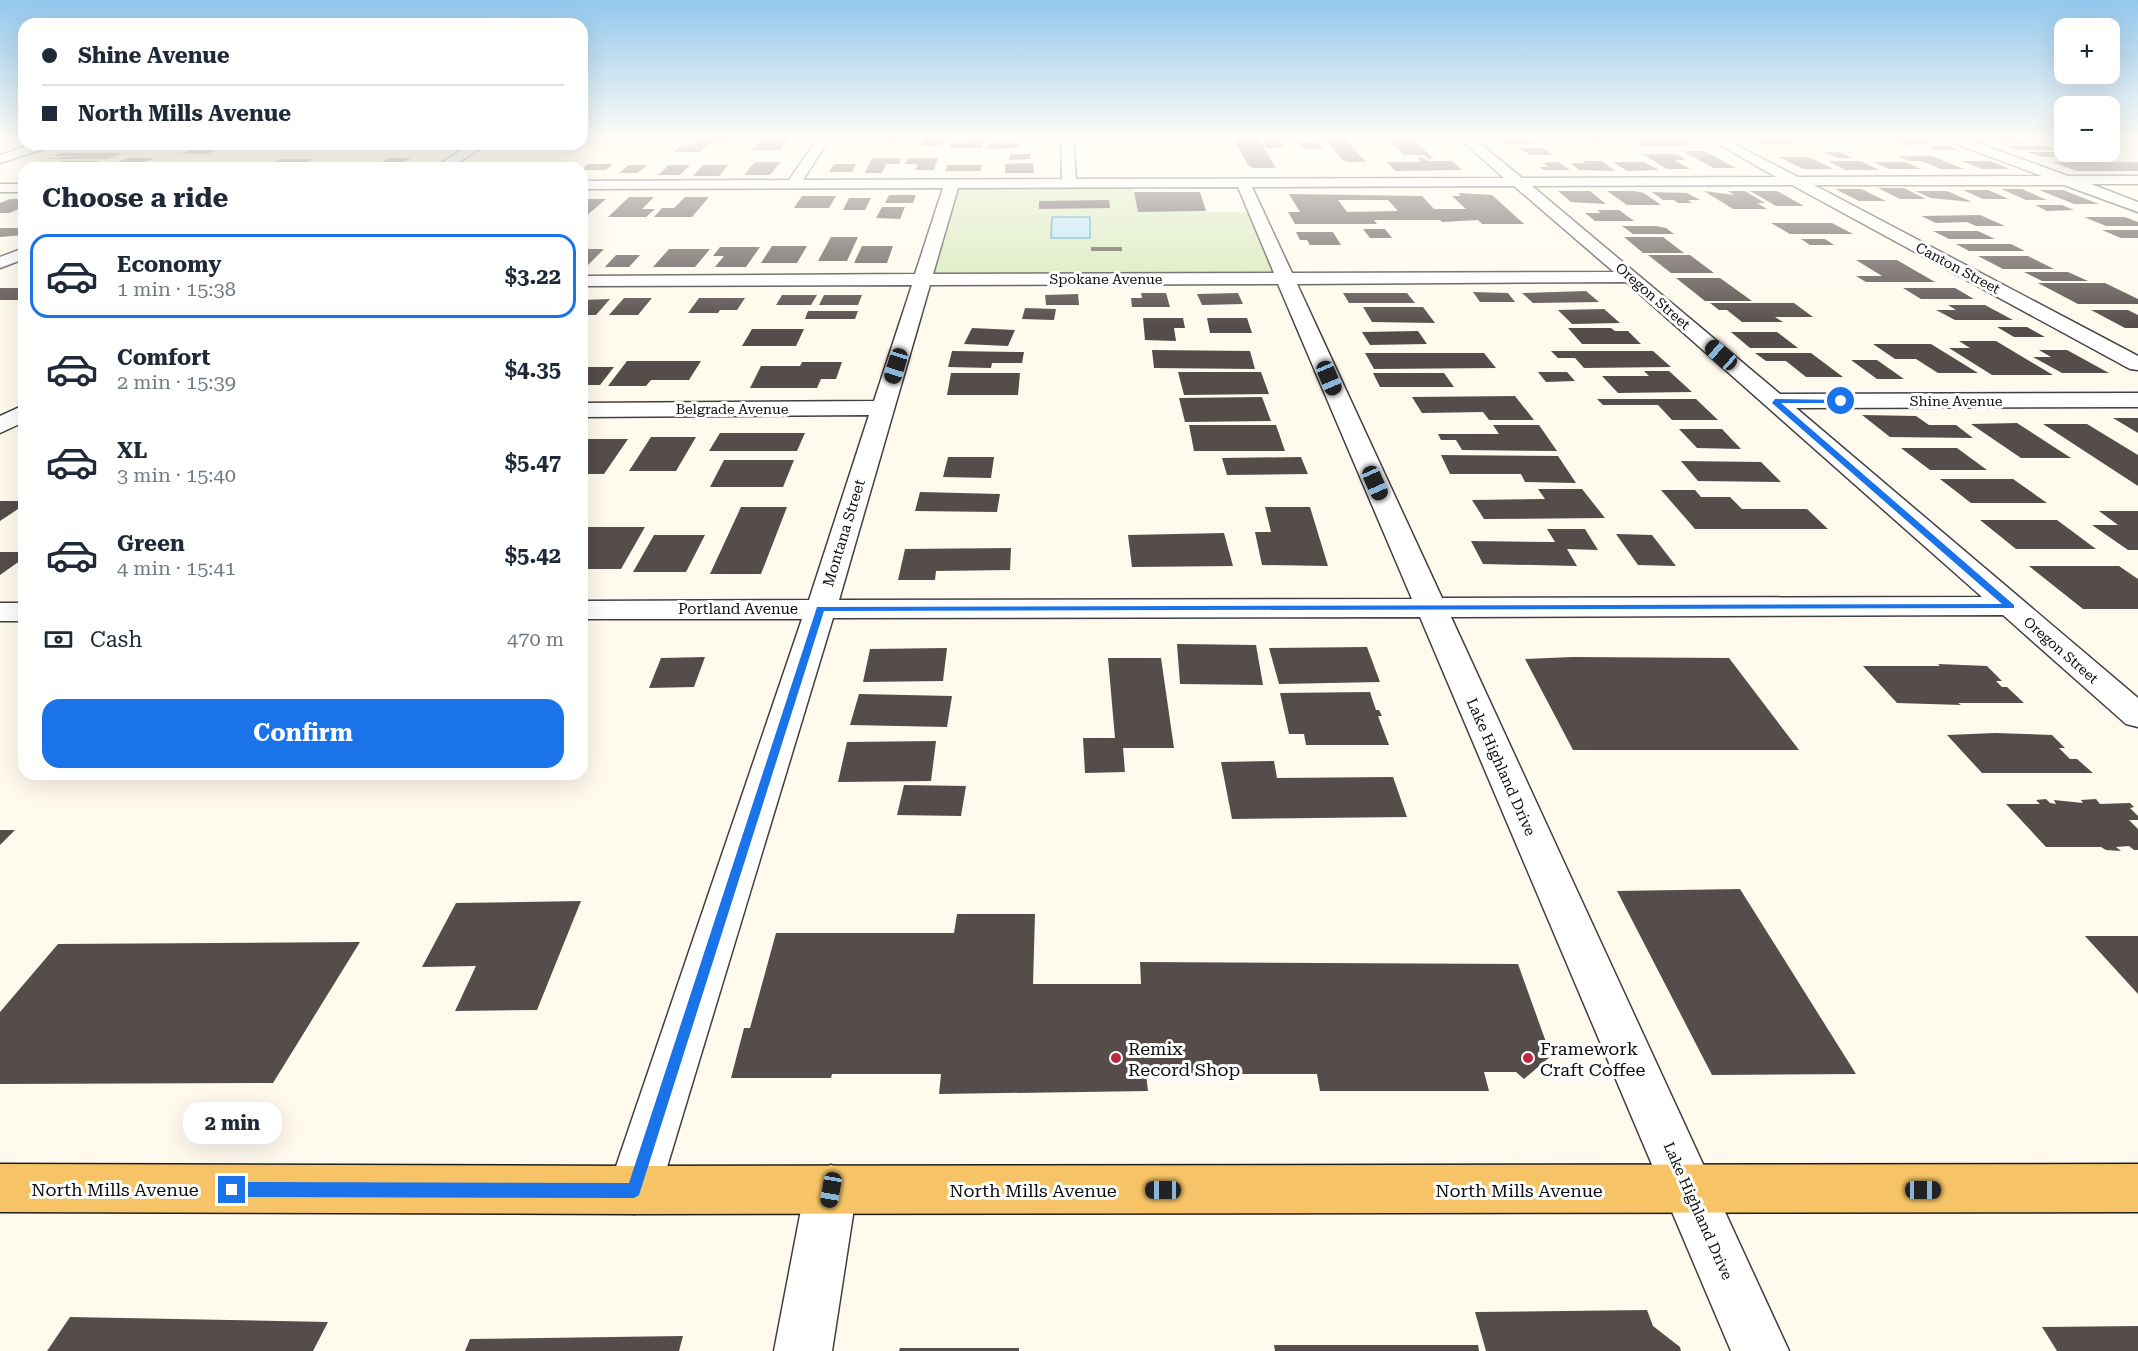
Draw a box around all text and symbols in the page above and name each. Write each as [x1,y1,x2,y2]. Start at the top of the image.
map controls [2054,18,2120,162]
button: + [2054,18,2120,84]
text: Shine Avenue [78,43,230,68]
button: − [2054,96,2120,162]
text: North Mills Avenue [78,101,291,126]
text: Choose a ride [42,182,228,214]
street label: Canton Street [1913,239,2003,297]
icon: car [45,249,99,303]
text: Economy [117,252,221,277]
street label: Oregon Street [1613,259,1693,333]
text: $3.22 [505,264,561,289]
street label: Spokane Avenue [1050,271,1163,287]
text: 1 min · 15:38 [117,277,236,301]
car [1702,336,1740,374]
icon: car [45,342,99,396]
text: Comfort [117,345,210,370]
car [882,346,910,386]
text: $4.35 [505,357,561,382]
car [1314,358,1344,398]
text: 2 min · 15:39 [117,370,236,394]
route start [1827,387,1854,414]
street label: Shine Avenue [1910,393,2003,409]
street label: Belgrade Avenue [676,401,789,417]
icon: car [45,435,99,489]
text: XL [117,438,147,463]
text: $5.47 [505,450,561,475]
text: 3 min · 15:40 [117,463,236,487]
car [1359,463,1391,503]
street label: Montana Street [819,477,869,589]
icon: car [45,528,99,582]
text: Green [117,531,185,556]
text: $5.42 [505,543,561,568]
text: 4 min · 15:41 [117,556,236,580]
street label: Portland Avenue [678,600,798,618]
street label: Oregon Street [2021,613,2101,687]
icon: cash [42,623,75,656]
text: Cash [90,627,142,652]
text: 470 m [507,627,564,651]
street label: Lake Highland Drive [1462,695,1540,839]
button: Confirm [42,699,564,768]
place label: Remix Record Shop [1128,1038,1240,1080]
place label: Framework Craft Coffee [1540,1038,1645,1080]
marker: Remix Record Shop [1109,1051,1123,1065]
marker: Framework Craft Coffee [1521,1051,1535,1065]
callout: 2 min [182,1103,282,1145]
text: 2 min [205,1111,260,1135]
street label: Lake Highland Drive [1659,1139,1737,1283]
car [819,1171,843,1209]
route end [218,1176,245,1203]
street label: North Mills Avenue [31,1179,199,1200]
street label: North Mills Avenue [949,1180,1117,1201]
street label: North Mills Avenue [1435,1180,1603,1201]
car [1145,1181,1181,1199]
car [1905,1181,1941,1199]

